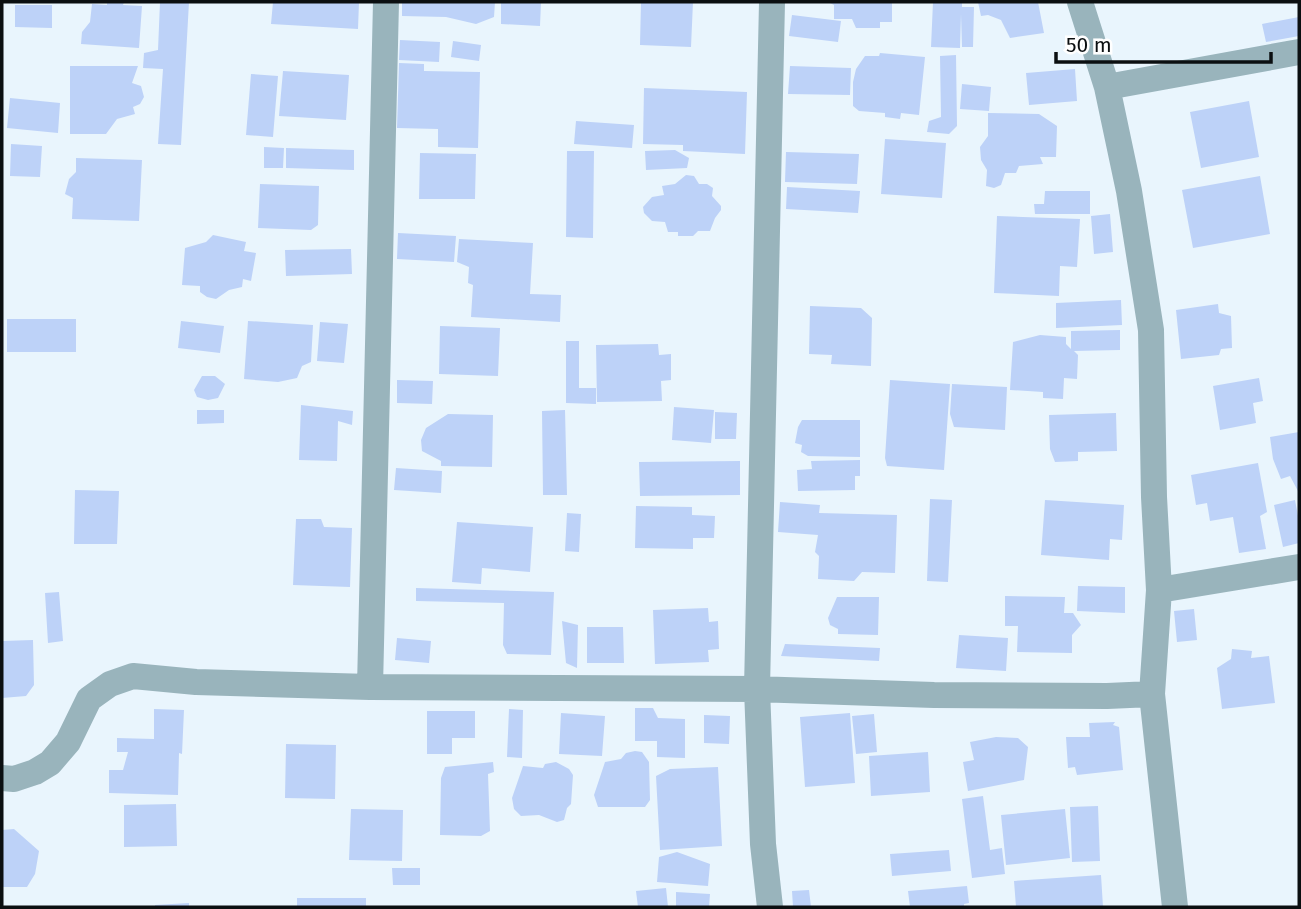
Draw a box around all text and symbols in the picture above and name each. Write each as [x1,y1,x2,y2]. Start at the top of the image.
scale bar [1056,21,1271,65]
text: 50 m [1066,32,1112,58]

